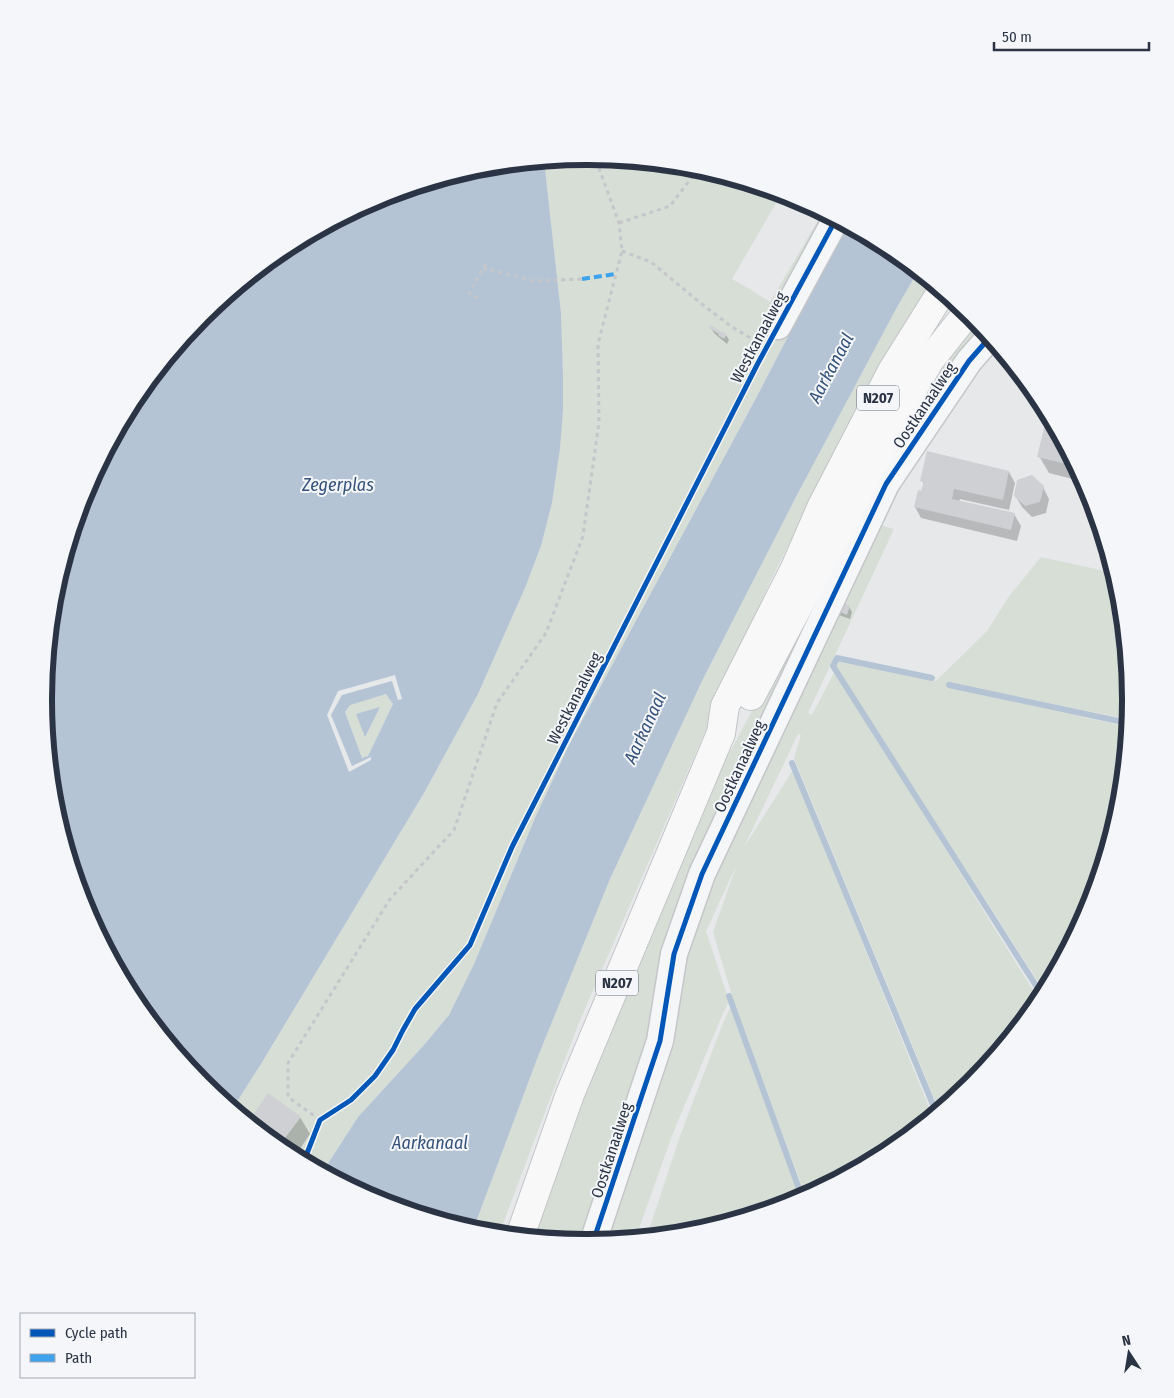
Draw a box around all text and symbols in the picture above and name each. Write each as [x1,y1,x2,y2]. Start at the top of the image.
scale bar [994,20,1149,52]
text: 50 m [1002,28,1032,46]
street label: Westkanaalweg [726,288,791,386]
water label: Aarkanaal [803,329,859,408]
street label: Oostkanaalweg [889,358,960,452]
road number: N207 [857,386,899,410]
water label: Zegerplas [301,474,374,496]
street label: Westkanaalweg [543,649,606,747]
water label: Aarkanaal [619,689,671,768]
street label: Oostkanaalweg [710,717,769,815]
road number: N207 [596,970,638,996]
street label: Oostkanaalweg [587,1099,636,1200]
water label: Aarkanaal [391,1132,468,1154]
legend [20,1313,195,1378]
text: Cycle path [65,1324,128,1342]
north arrow [1104,1328,1154,1378]
text: N [1121,1332,1132,1350]
text: Path [65,1349,92,1367]

